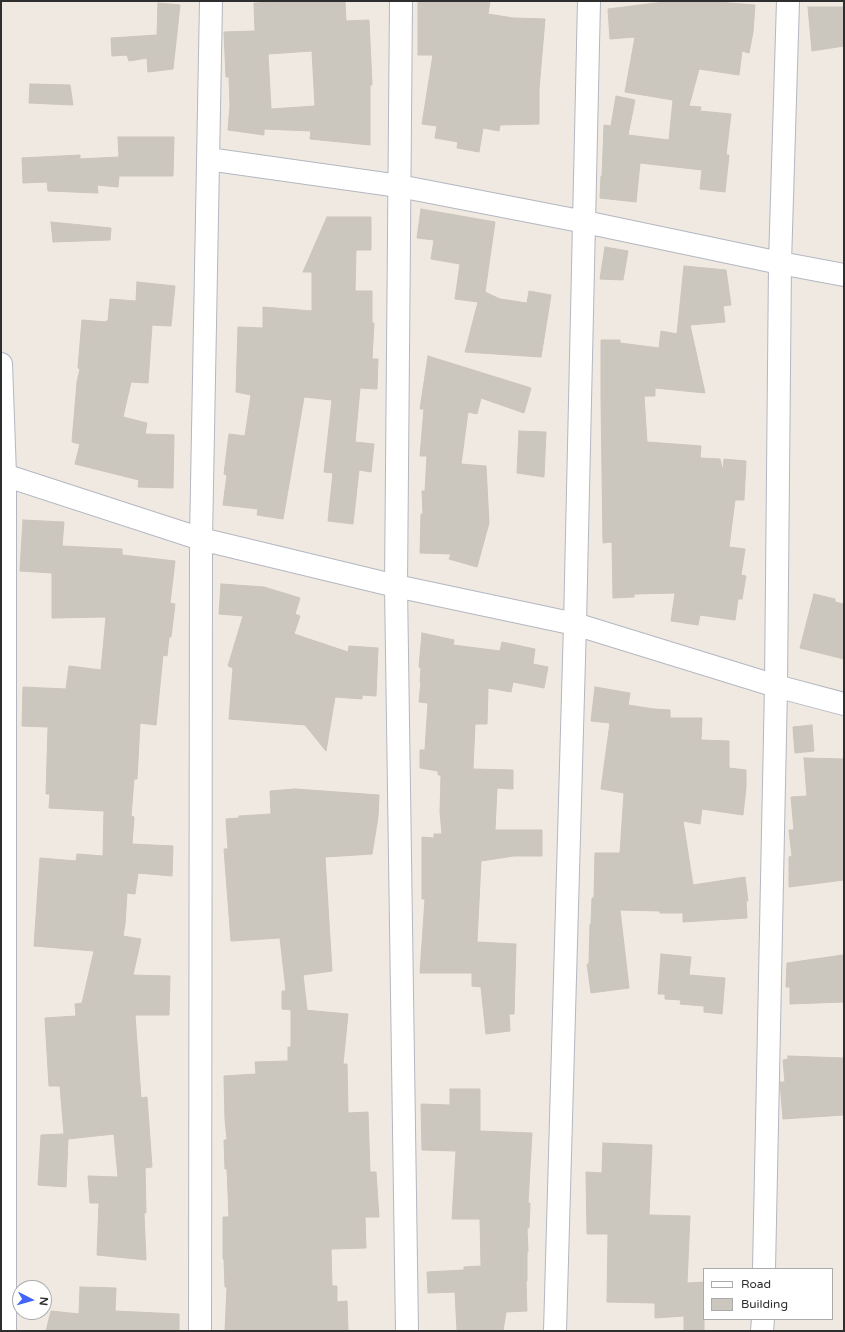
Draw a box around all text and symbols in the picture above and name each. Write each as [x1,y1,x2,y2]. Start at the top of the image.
legend [703,1268,833,1320]
text: Road [741,1277,771,1291]
north arrow [12,1280,52,1320]
text: N [37,1296,50,1306]
text: Building [741,1297,788,1311]

